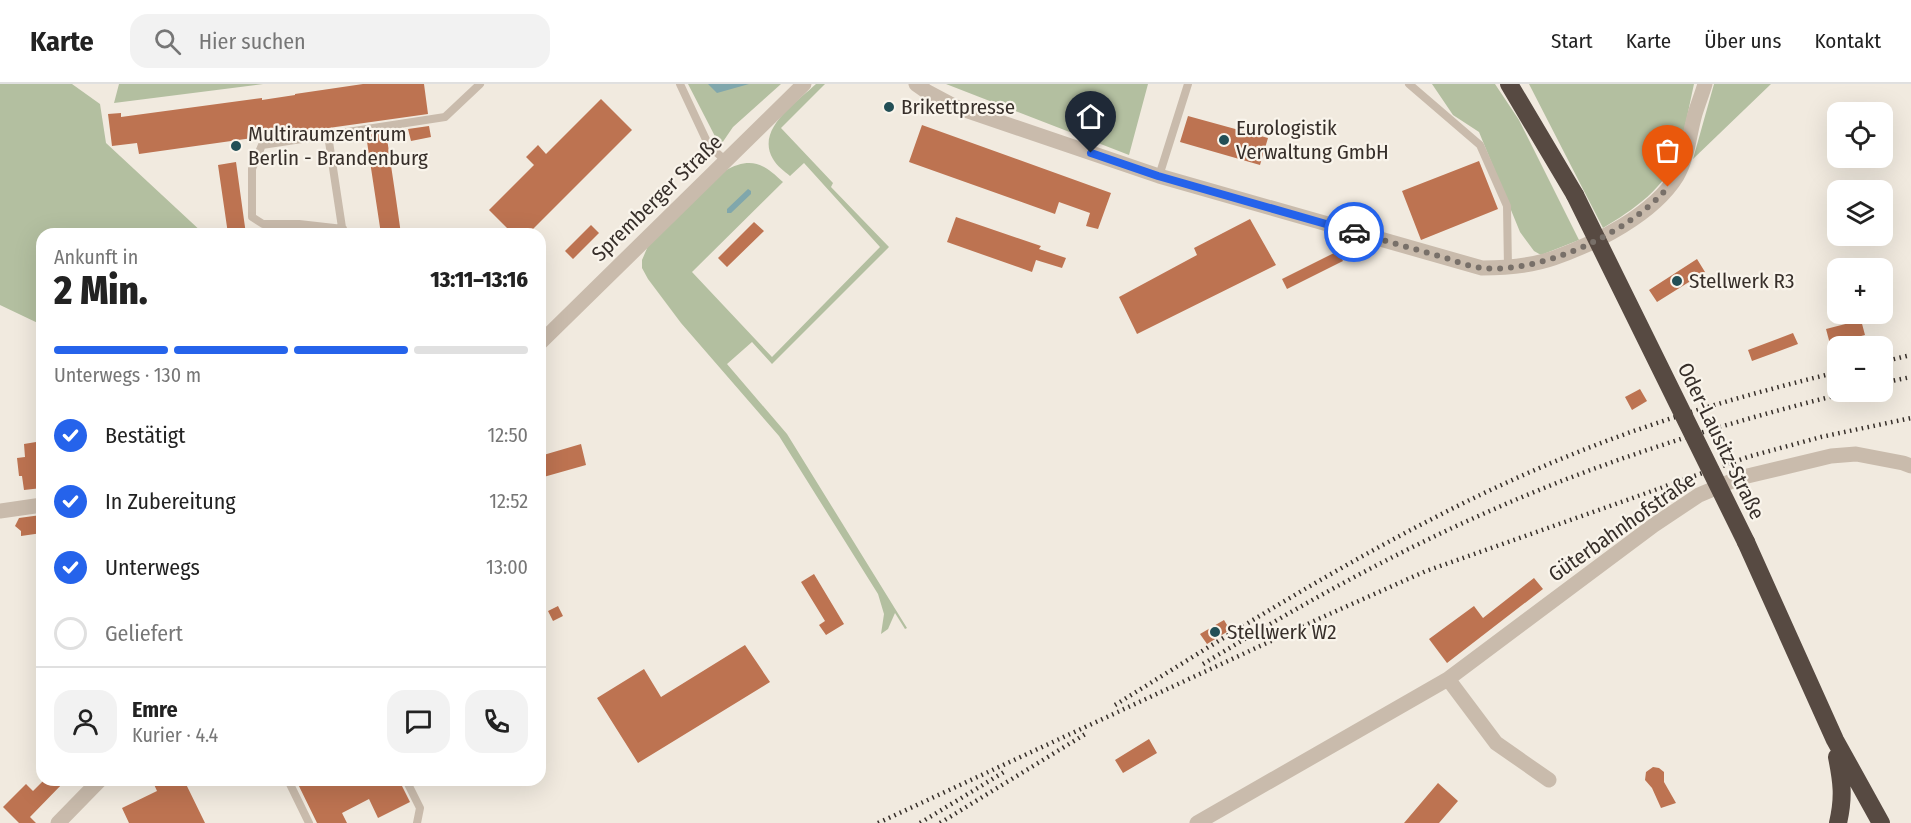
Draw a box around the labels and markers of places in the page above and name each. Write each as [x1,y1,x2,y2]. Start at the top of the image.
pin [1065,91,1116,153]
place label: Brikettpresse [901,94,1015,120]
marker: Brikettpresse [882,100,896,114]
place label: Eurologistik Verwaltung GmbH [1236,115,1389,165]
place label: Multiraumzentrum Berlin - Brandenburg [248,121,428,171]
pin [1642,125,1693,187]
marker: Eurologistik Verwaltung GmbH [1217,133,1231,147]
marker: Multiraumzentrum Berlin - Brandenburg [229,139,243,153]
place label: Stellwerk R3 [1689,268,1795,294]
marker: Stellwerk R3 [1670,274,1684,288]
place label: Stellwerk W2 [1227,619,1337,645]
marker: Stellwerk W2 [1208,625,1222,639]

